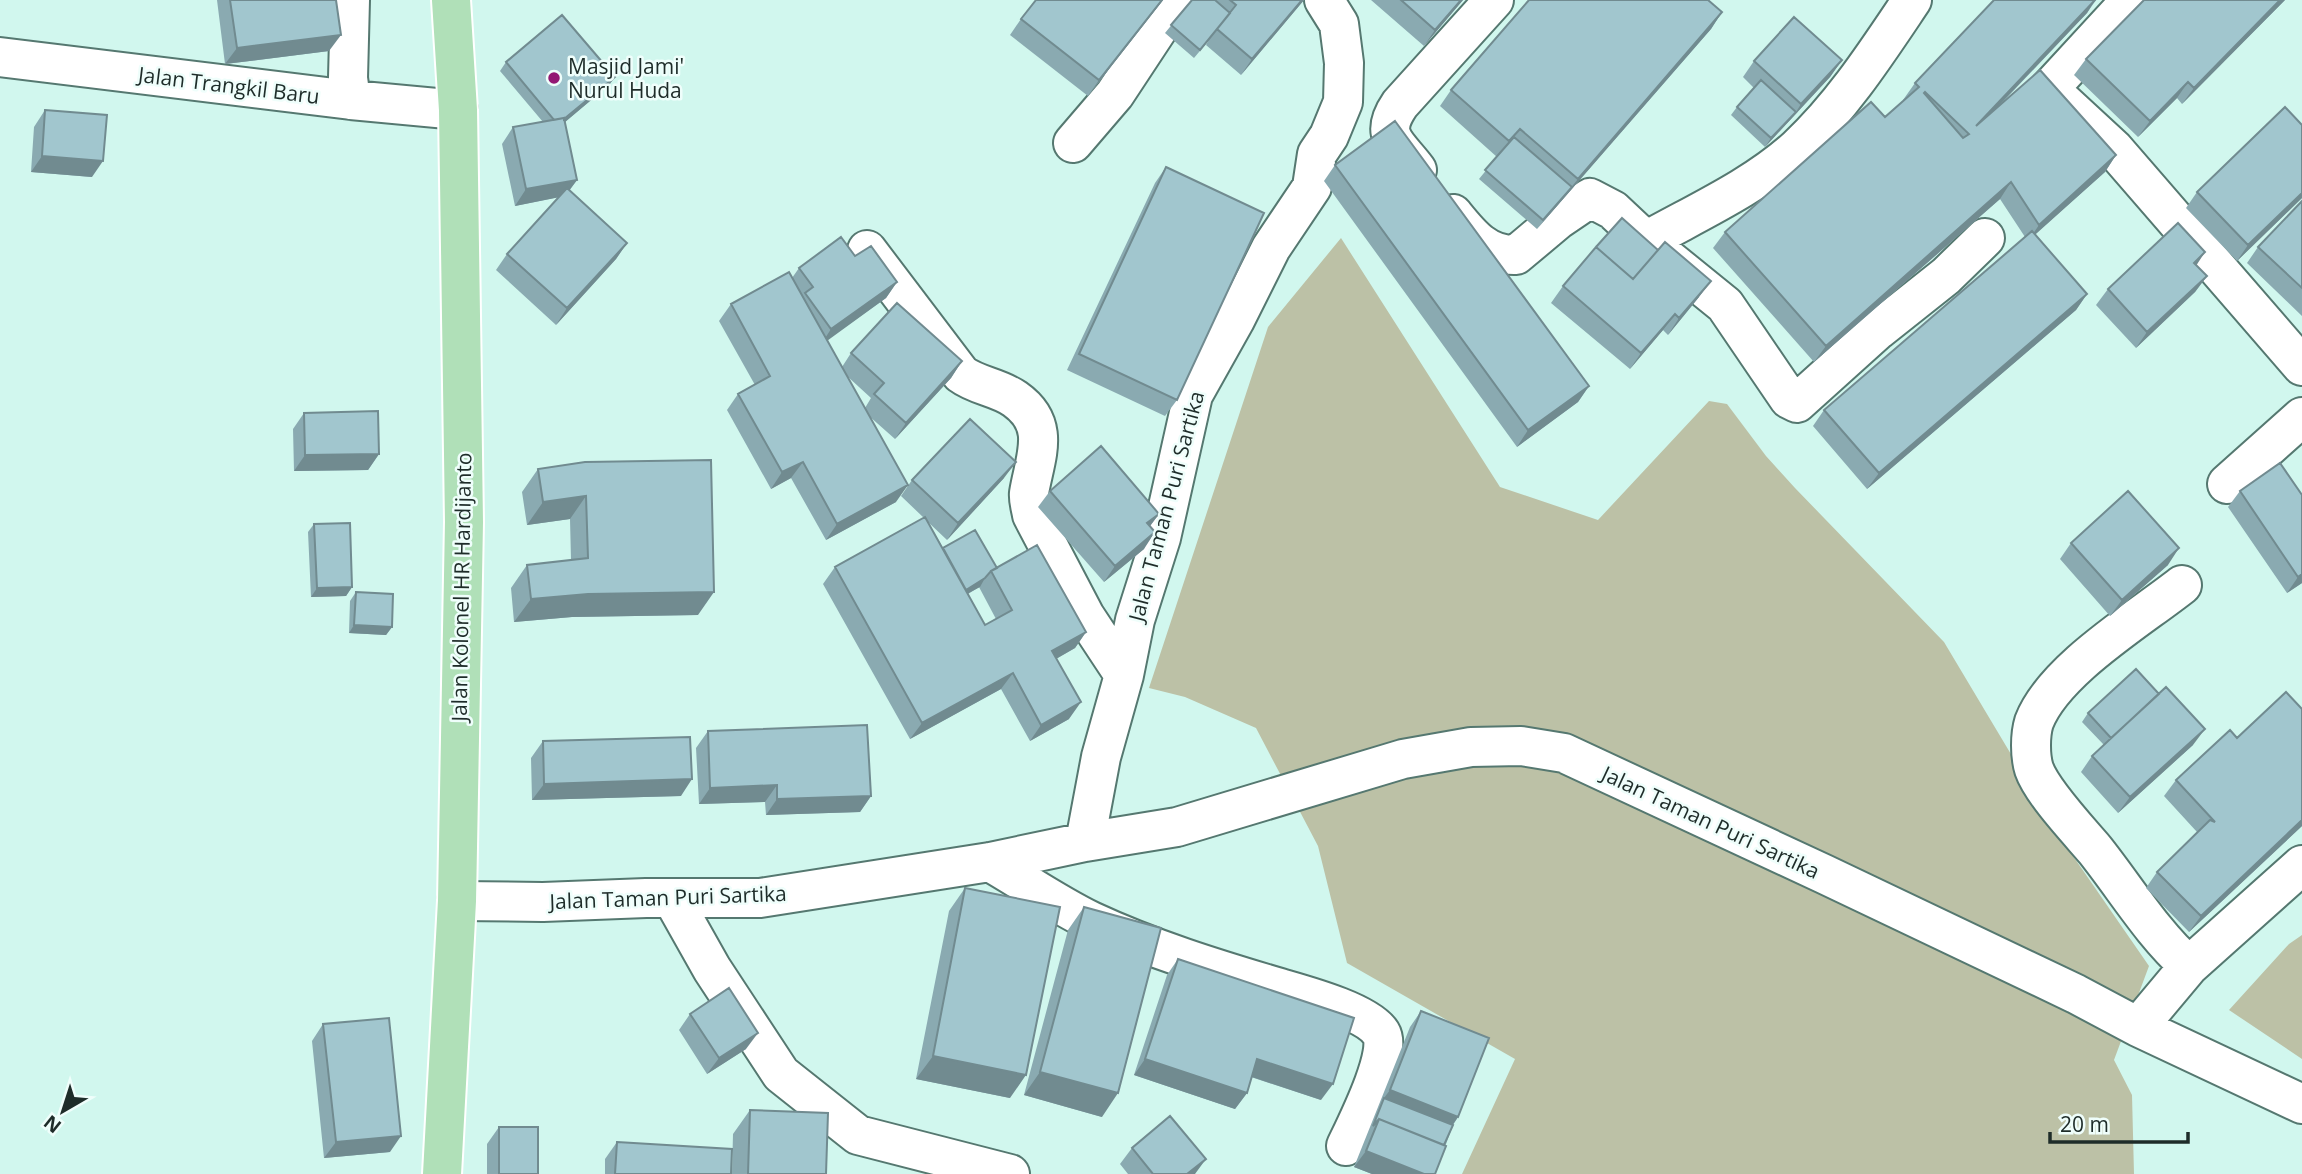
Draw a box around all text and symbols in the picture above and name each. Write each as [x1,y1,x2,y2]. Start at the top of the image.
place label: Masjid Jami' Nurul Huda [568,52,684,104]
street label: Jalan Trangkil Baru [135,60,321,110]
marker: Masjid Jami' Nurul Huda [546,70,562,86]
street label: Jalan Taman Puri Sartika [1121,388,1210,626]
street label: Jalan Kolonel HR Hardijanto [445,452,477,724]
street label: Jalan Taman Puri Sartika [1596,758,1824,885]
street label: Jalan Taman Puri Sartika [547,879,787,915]
north arrow [28,1076,98,1146]
scale bar [2050,1100,2188,1144]
text: N [38,1109,66,1139]
text: 20 m [2060,1110,2109,1138]

